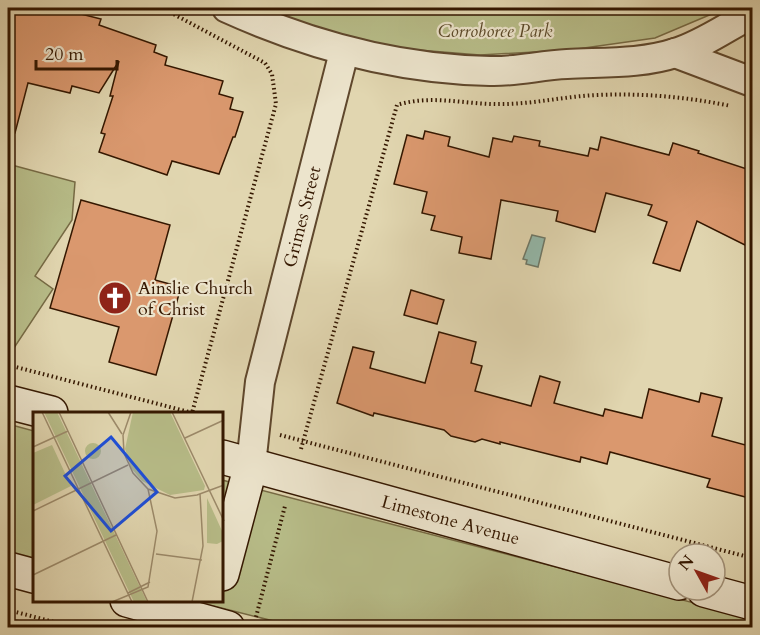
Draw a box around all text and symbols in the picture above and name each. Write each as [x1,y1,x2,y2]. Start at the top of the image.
park label: Corroboree Park [438,19,552,44]
scale bar [36,33,117,71]
text: 20 m [45,42,84,67]
street label: Grimes Street [277,163,327,270]
place label: Ainslie Church of Christ [138,276,253,322]
church icon: Ainslie Church of Christ [97,280,133,316]
inset map [33,412,224,602]
street label: Limestone Avenue [378,489,522,551]
north arrow [667,542,727,602]
text: N [673,551,699,575]

